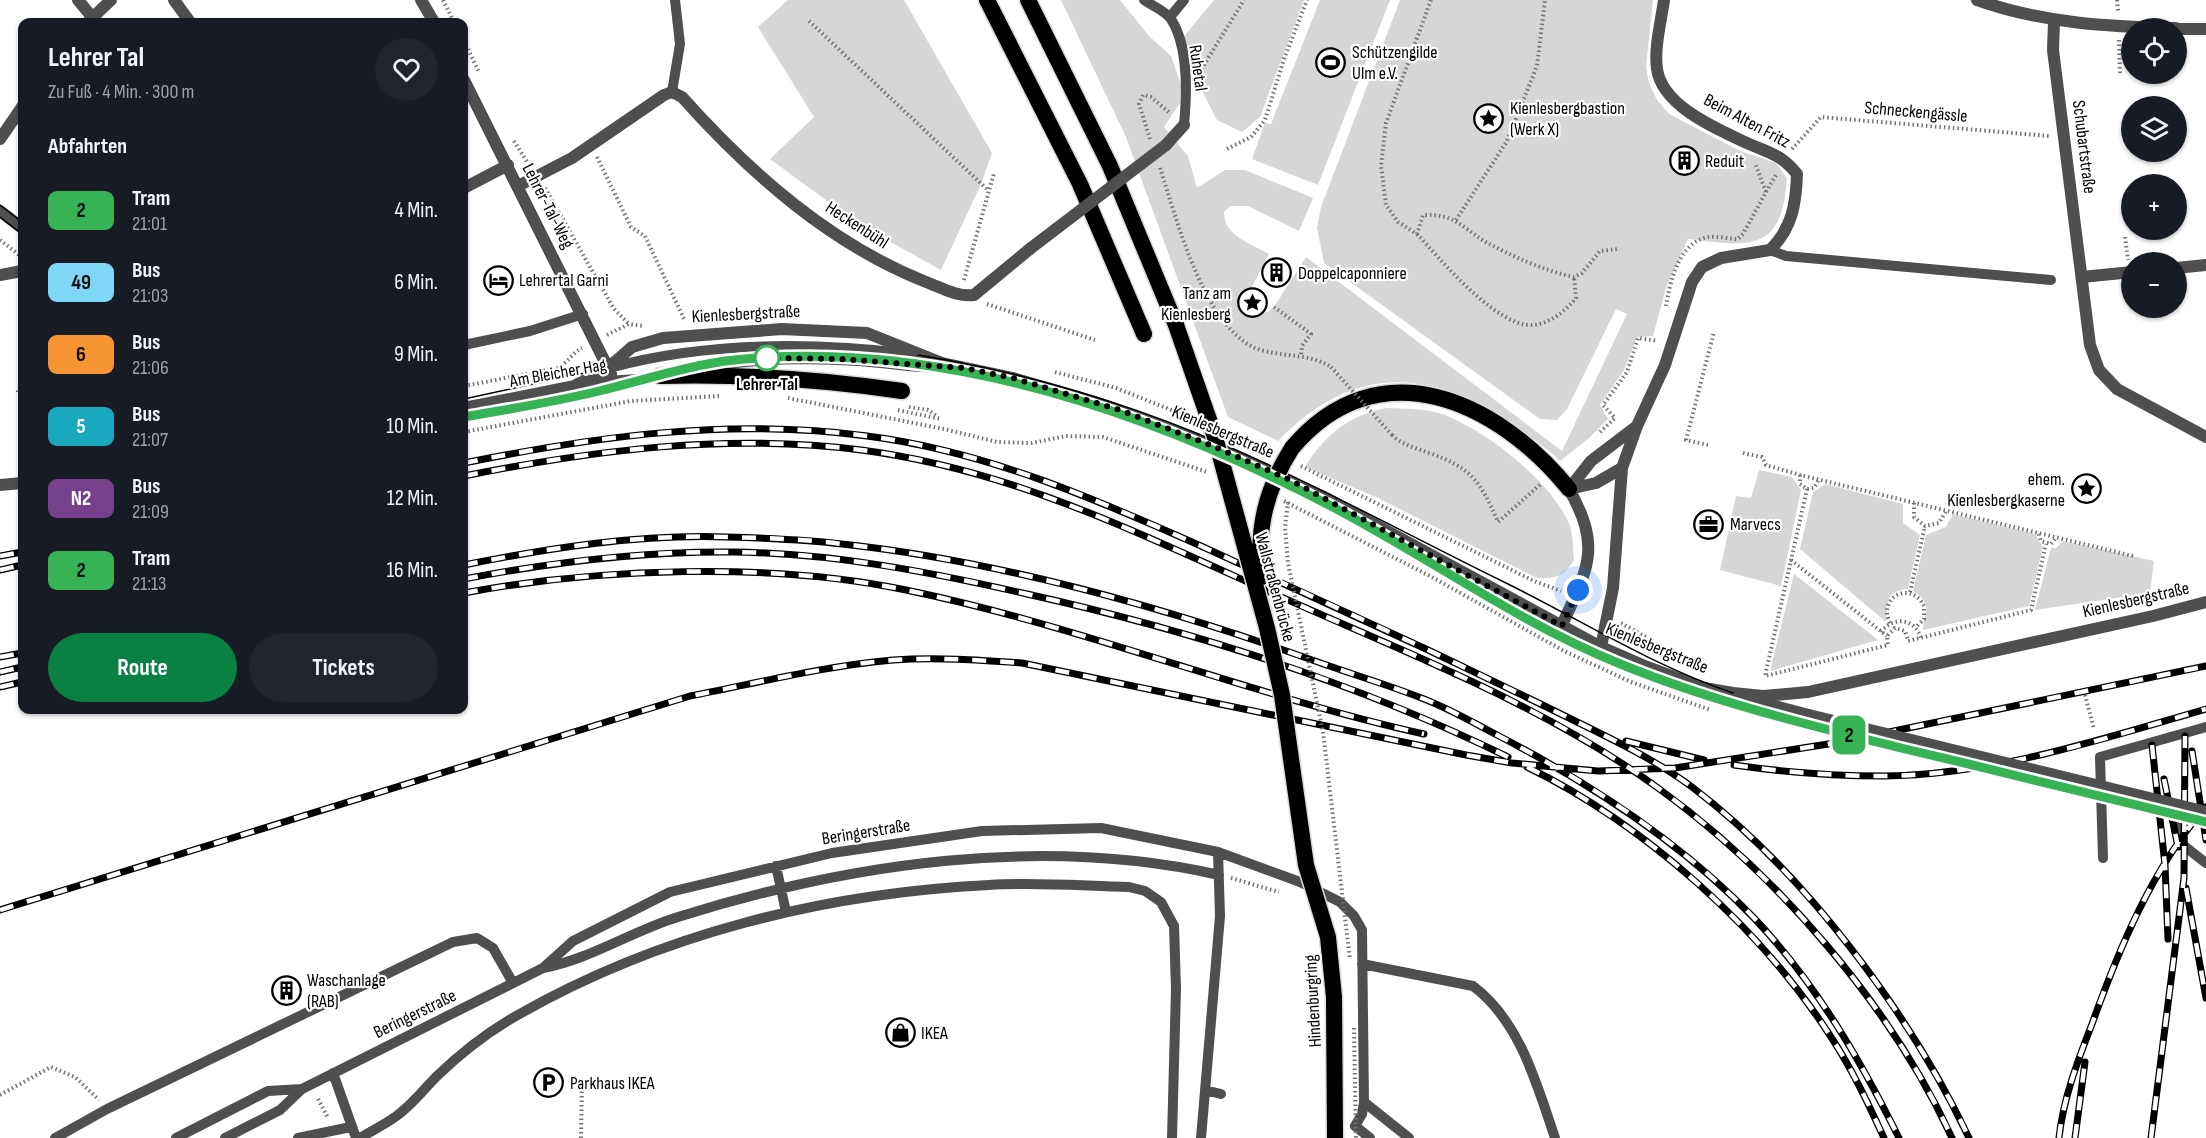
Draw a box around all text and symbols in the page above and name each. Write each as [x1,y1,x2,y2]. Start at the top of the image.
map controls [2121,18,2187,318]
button: locate [2121,18,2187,84]
button: heart [375,38,438,101]
text: Lehrer Tal [48,41,144,74]
place label: Schützengilde Ulm e.V. [1352,42,1438,84]
street label: Ruhetal [1184,44,1212,92]
sports icon: Schützengilde Ulm e.V. [1315,46,1347,78]
text: Zu Fuß · 4 Min. · 300 m [48,80,194,104]
street label: Beim Alten Fritz [1700,89,1794,153]
button: layers [2121,96,2187,162]
street label: Schneckengässle [1864,97,1968,127]
place label: Kienlesbergbastion (Werk X) [1510,98,1625,140]
street label: Schubartstraße [2068,99,2100,195]
place icon: Kienlesbergbastion (Werk X) [1473,102,1505,134]
text: Abfahrten [48,133,127,160]
building icon: Reduit [1668,145,1700,177]
place label: Reduit [1705,151,1745,172]
street label: Lehrer-Tal-Weg [518,160,578,252]
button: + [2121,174,2187,240]
text: Tram [132,185,170,212]
text: 4 Min. [395,197,438,224]
street label: Heckenbühl [821,197,893,253]
text: 2 [76,198,86,223]
text: 21:01 [132,212,167,236]
button: − [2121,252,2187,318]
text: Bus [132,257,161,284]
building icon: Doppelcaponniere [1261,257,1293,289]
place label: Doppelcaponniere [1298,263,1407,284]
hotel icon: Lehrertal Garni [482,264,514,296]
text: 6 Min. [394,269,438,296]
text: 49 [71,270,91,295]
place label: Lehrertal Garni [519,270,608,291]
place label: Tanz am Kienlesberg [1161,283,1231,325]
text: 21:03 [132,284,168,308]
place icon: Tanz am Kienlesberg [1236,287,1268,319]
street label: Kienlesbergstraße [691,301,801,327]
text: Bus [132,329,161,356]
text: 9 Min. [394,341,438,368]
text: 6 [76,342,86,367]
marker: Lehrer Tal [754,345,780,371]
street label: Am Bleicher Hag [507,354,608,392]
text: 21:06 [132,356,169,380]
place label: Lehrer Tal [736,374,798,395]
text: Bus [132,401,161,428]
street label: Kienlesbergstraße [1169,401,1277,463]
text: 10 Min. [386,413,438,440]
text: 5 [76,414,86,439]
text: 21:07 [132,428,168,452]
place label: ehem. Kienlesbergkaserne [1947,469,2065,511]
text: Bus [132,473,161,500]
place icon: ehem. Kienlesbergkaserne [2070,473,2102,505]
text: 12 Min. [387,485,438,512]
text: N2 [71,486,91,511]
text: 21:09 [132,500,169,524]
office icon: Marvecs [1693,508,1725,540]
place label: Marvecs [1730,514,1781,535]
street label: Wallstraßenbrücke [1250,530,1300,644]
text: Tram [132,545,170,572]
text: 16 Min. [386,557,438,584]
text: 2 [76,558,86,583]
text: 21:13 [132,572,166,596]
your location [1563,575,1593,605]
street label: Kienlesbergstraße [2081,578,2191,622]
street label: Kienlesbergstraße [1603,618,1711,678]
button: Route [48,633,237,702]
button: Tickets [249,633,438,702]
line badge: 2 [1830,716,1868,754]
text: 2 [1844,723,1854,748]
street label: Beringerstraße [820,815,912,849]
street label: Hindenburgring [1300,954,1326,1048]
place label: Waschanlage (RAB) [307,970,386,1012]
building icon: Waschanlage (RAB) [270,974,302,1006]
street label: Beringerstraße [370,985,460,1043]
shop icon: IKEA [884,1017,916,1049]
place label: IKEA [921,1023,948,1044]
parking icon: Parkhaus IKEA [533,1067,565,1099]
place label: Parkhaus IKEA [570,1073,655,1094]

